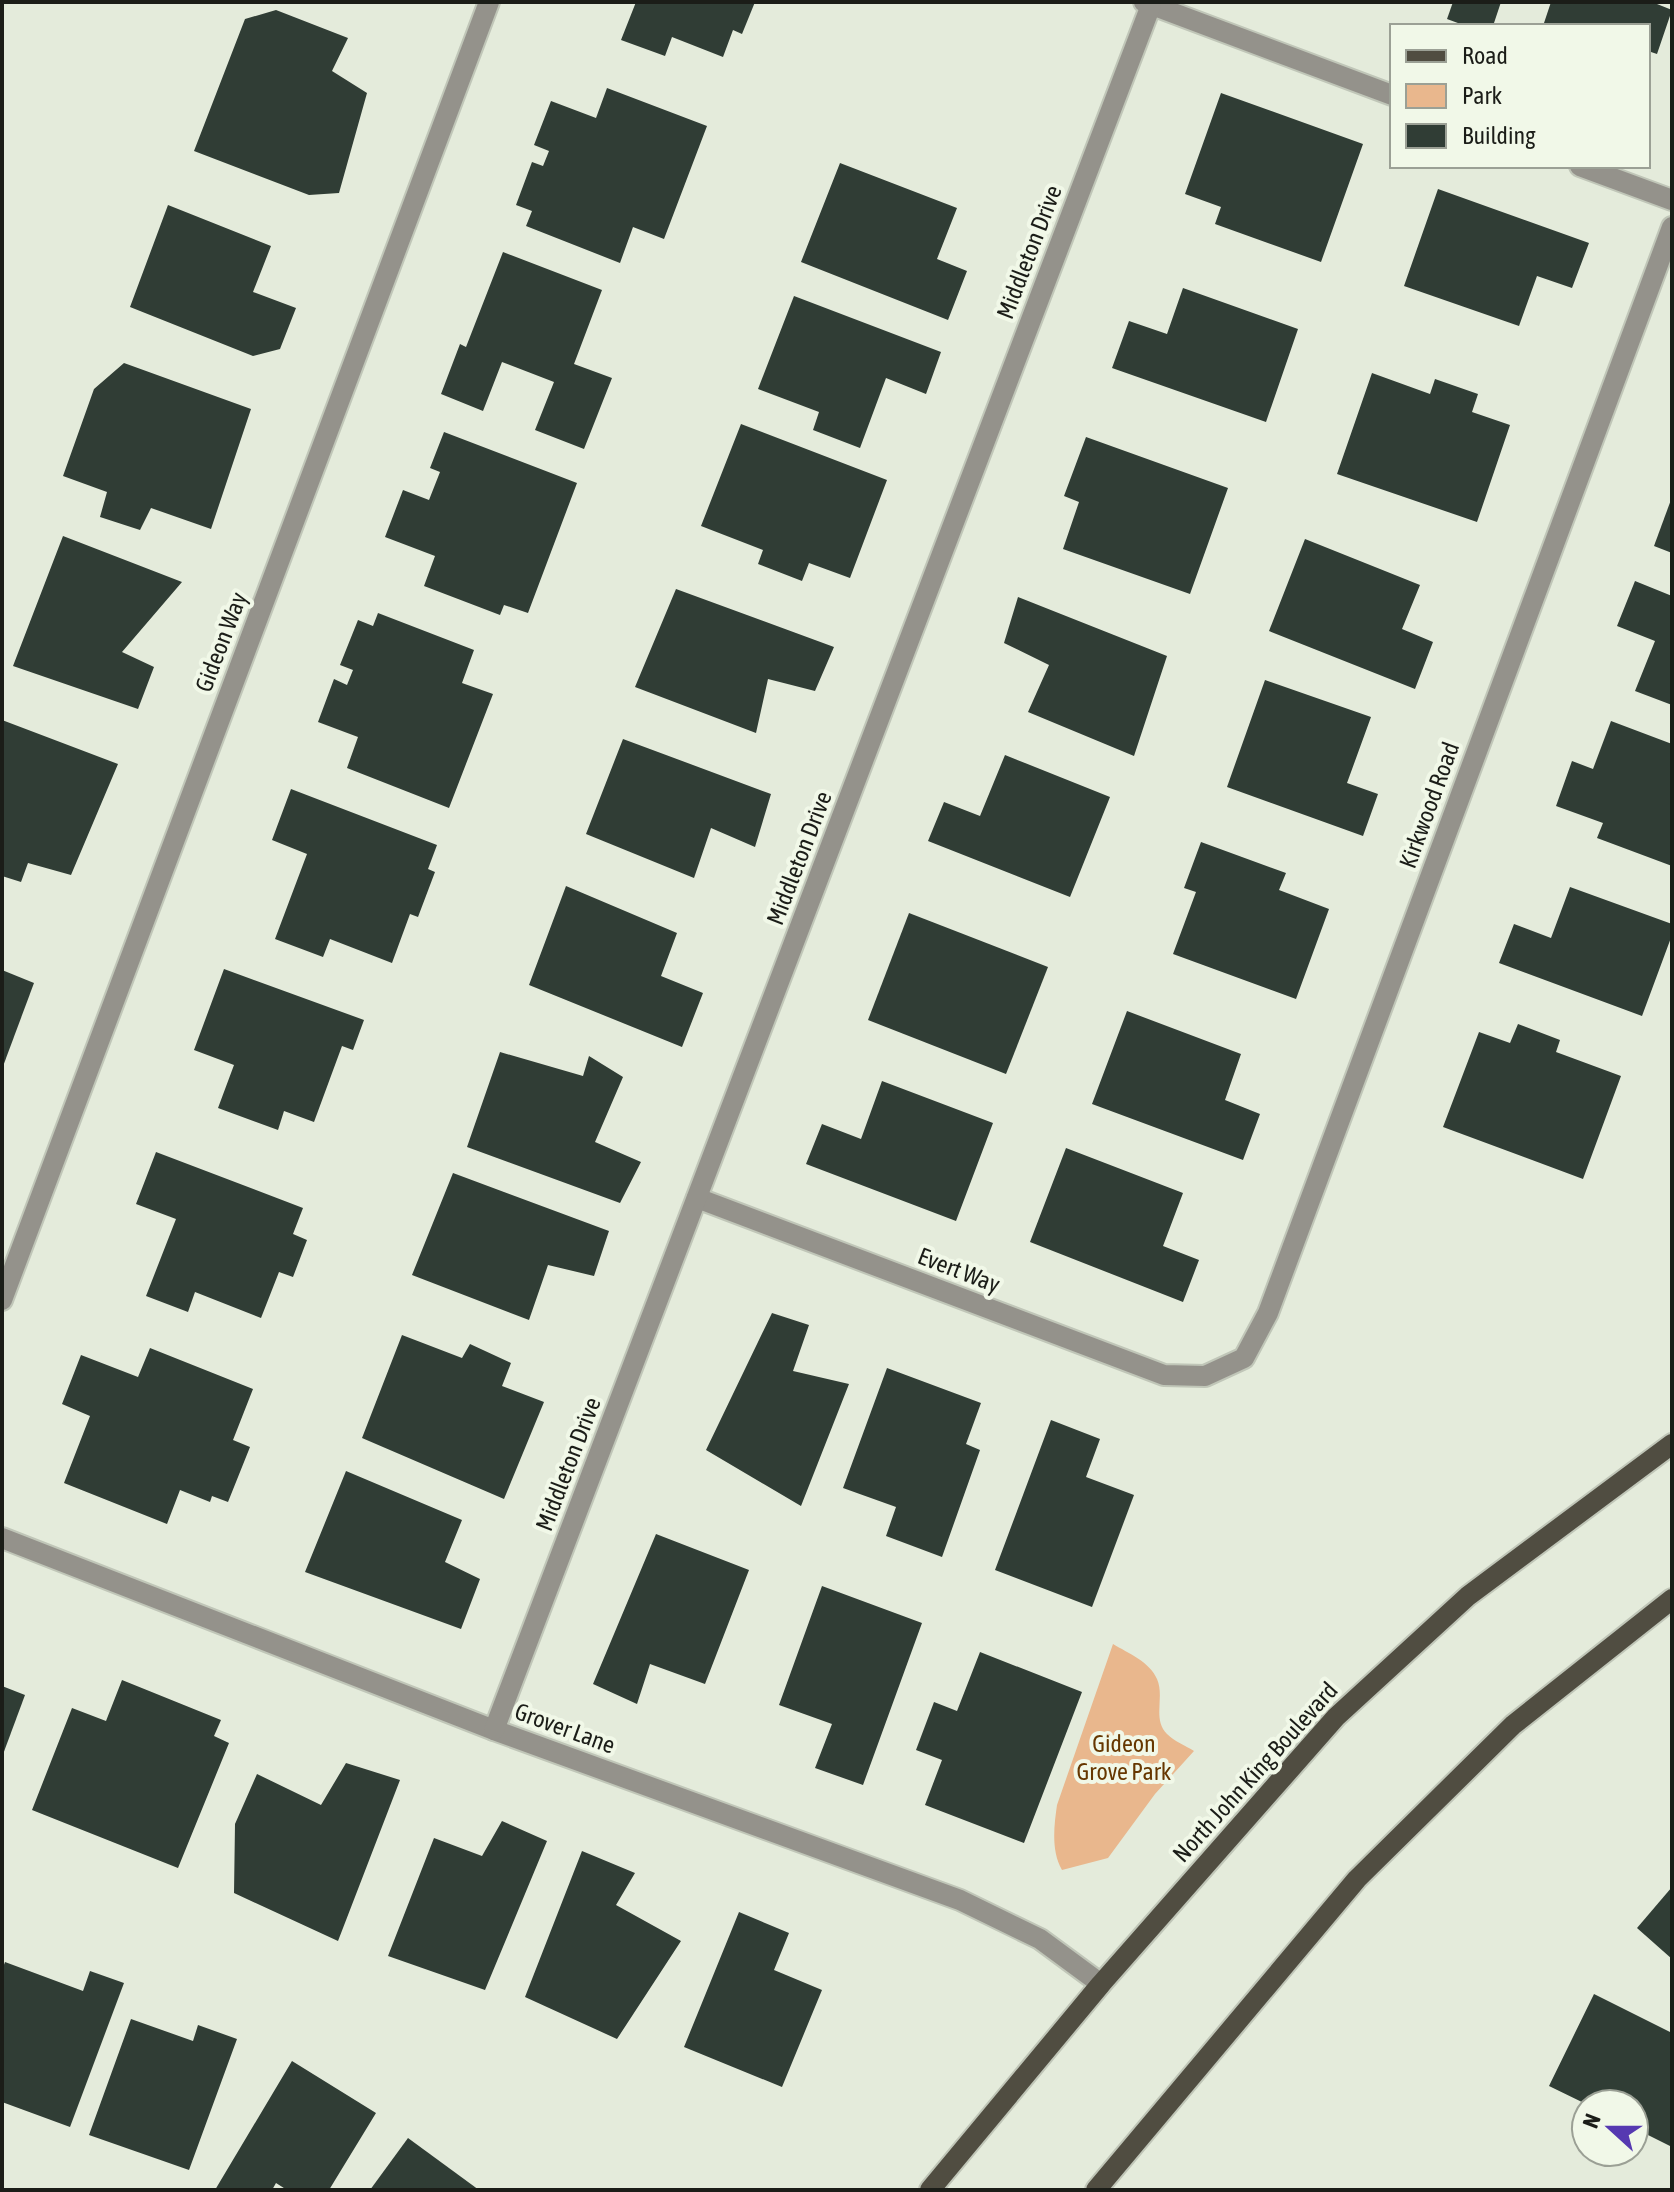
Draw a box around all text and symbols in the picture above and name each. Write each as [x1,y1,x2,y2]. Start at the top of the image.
legend [1390,24,1650,168]
text: Road [1462,42,1508,69]
text: Park [1462,82,1503,109]
text: Building [1462,122,1536,149]
street label: Middleton Drive [991,181,1067,323]
street label: Gideon Way [190,588,252,696]
street label: Kirkwood Road [1394,738,1464,872]
street label: Middleton Drive [761,787,837,929]
street label: Evert Way [914,1242,1004,1298]
street label: Middleton Drive [530,1393,606,1535]
street label: North John King Boulevard [1167,1677,1343,1867]
street label: Grover Lane [511,1697,619,1759]
park label: Gideon Grove Park [1077,1730,1172,1785]
north arrow [1570,2088,1650,2168]
text: N [1577,2110,1606,2132]

